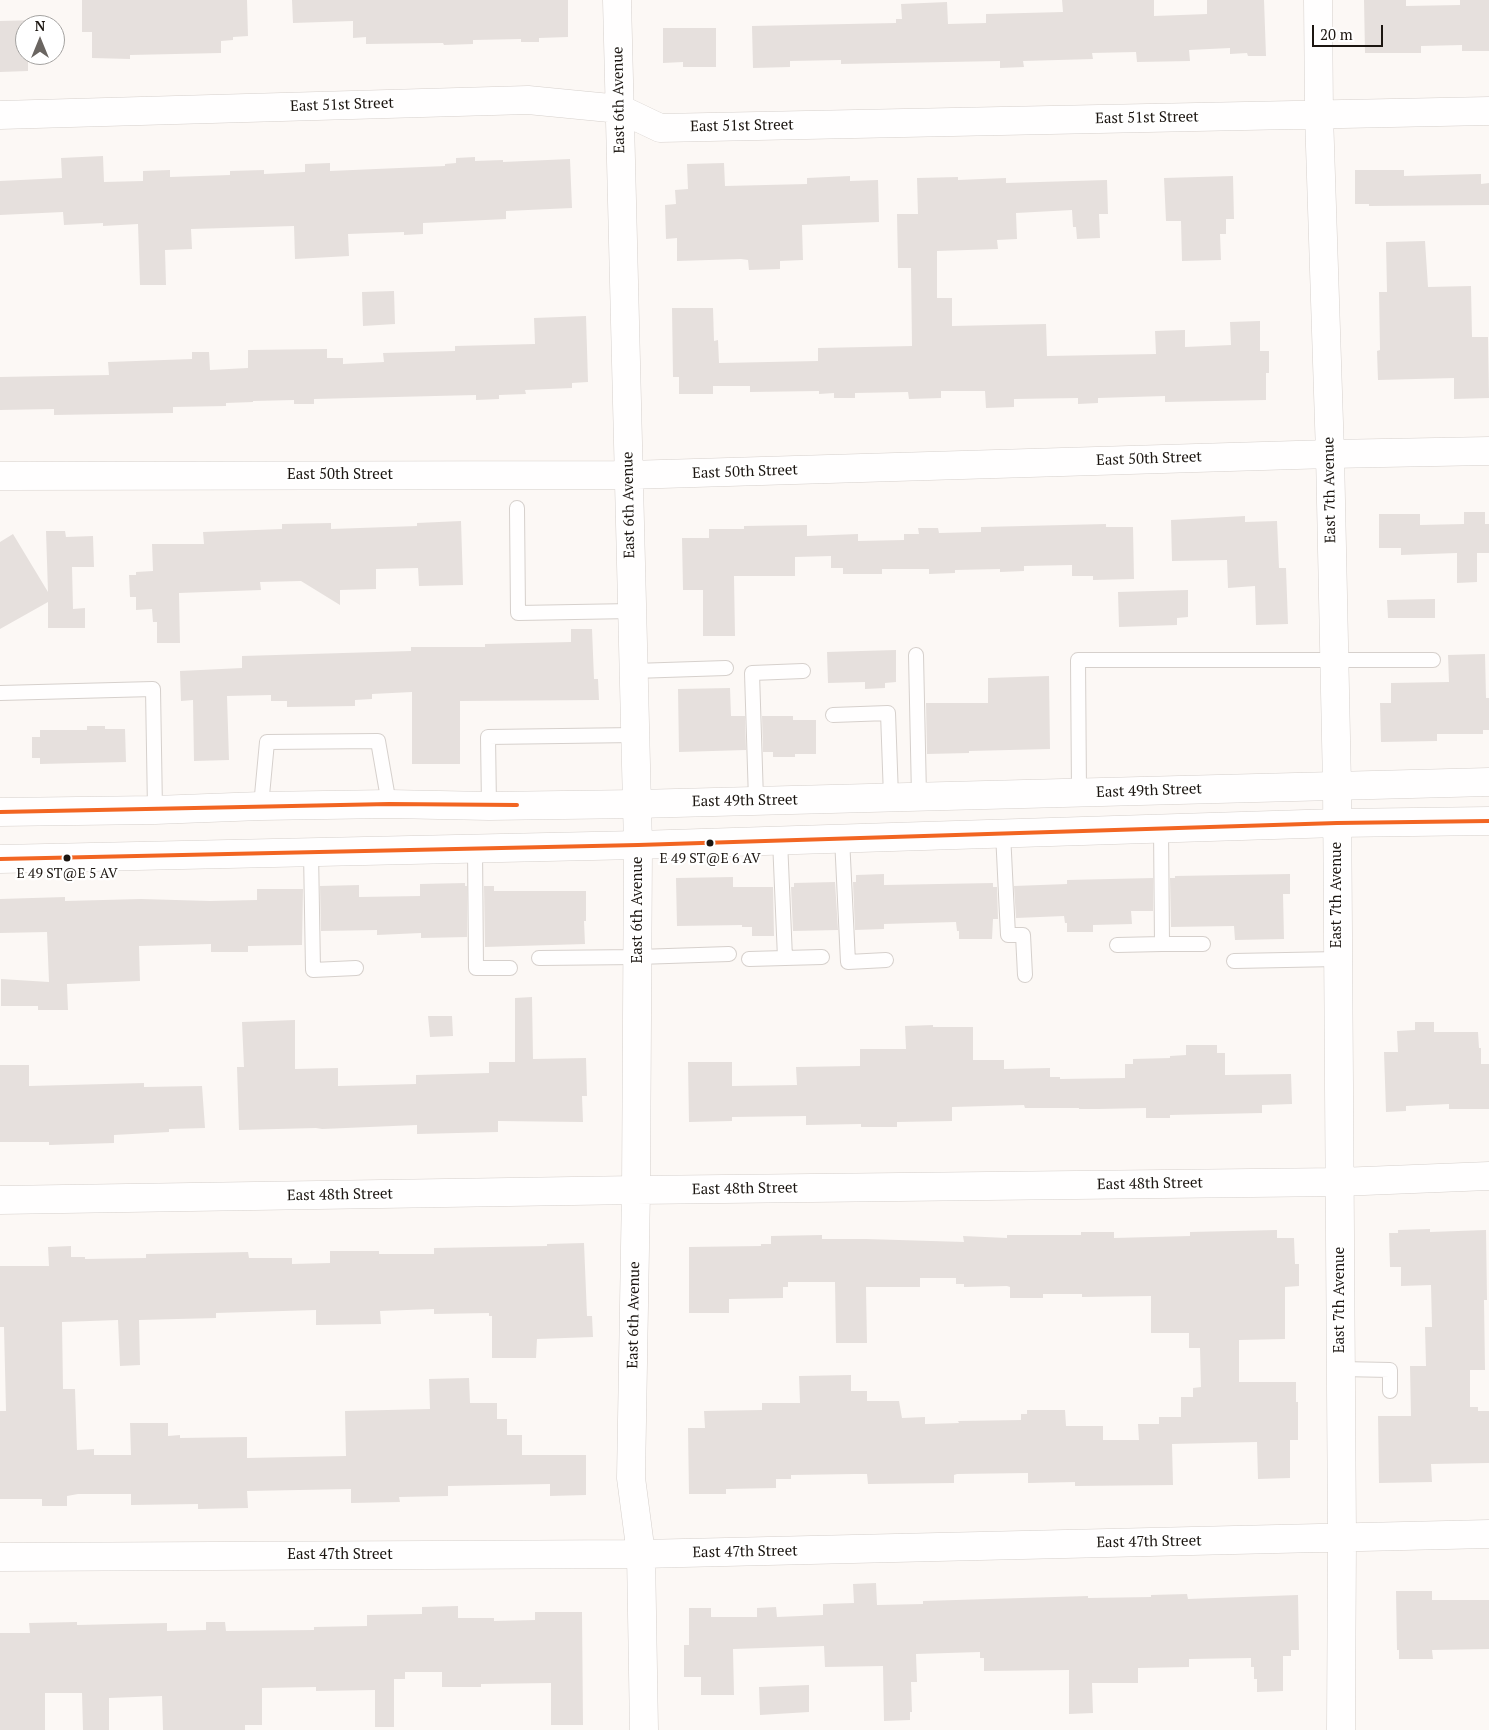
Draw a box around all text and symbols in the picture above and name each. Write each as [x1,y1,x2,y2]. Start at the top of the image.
north arrow [15,15,65,65]
scale bar [1314,15,1385,47]
text: N [35,16,45,35]
text: 20 m [1320,24,1353,44]
street label: East 6th Avenue [609,46,629,154]
street label: East 51st Street [290,94,394,116]
street label: East 51st Street [1095,108,1199,128]
street label: East 51st Street [690,116,794,136]
street label: East 7th Avenue [1320,437,1340,543]
street label: East 50th Street [1096,448,1202,470]
street label: East 6th Avenue [619,451,639,559]
street label: East 50th Street [692,461,798,483]
street label: East 50th Street [287,466,393,484]
street label: East 49th Street [1096,780,1202,802]
street label: East 49th Street [692,791,798,811]
marker: E 49 ST@E 6 AV [705,838,715,848]
street label: East 7th Avenue [1328,842,1346,948]
place label: E 49 ST@E 6 AV [659,851,761,867]
marker: E 49 ST@E 5 AV [62,853,72,863]
street label: East 6th Avenue [629,856,647,964]
place label: E 49 ST@E 5 AV [16,866,118,882]
street label: East 48th Street [1097,1174,1203,1194]
street label: East 48th Street [692,1179,798,1199]
street label: East 48th Street [287,1185,393,1205]
street label: East 7th Avenue [1331,1247,1349,1353]
street label: East 6th Avenue [624,1261,644,1369]
street label: East 47th Street [1096,1532,1202,1552]
street label: East 47th Street [692,1542,798,1562]
street label: East 47th Street [287,1546,393,1564]

